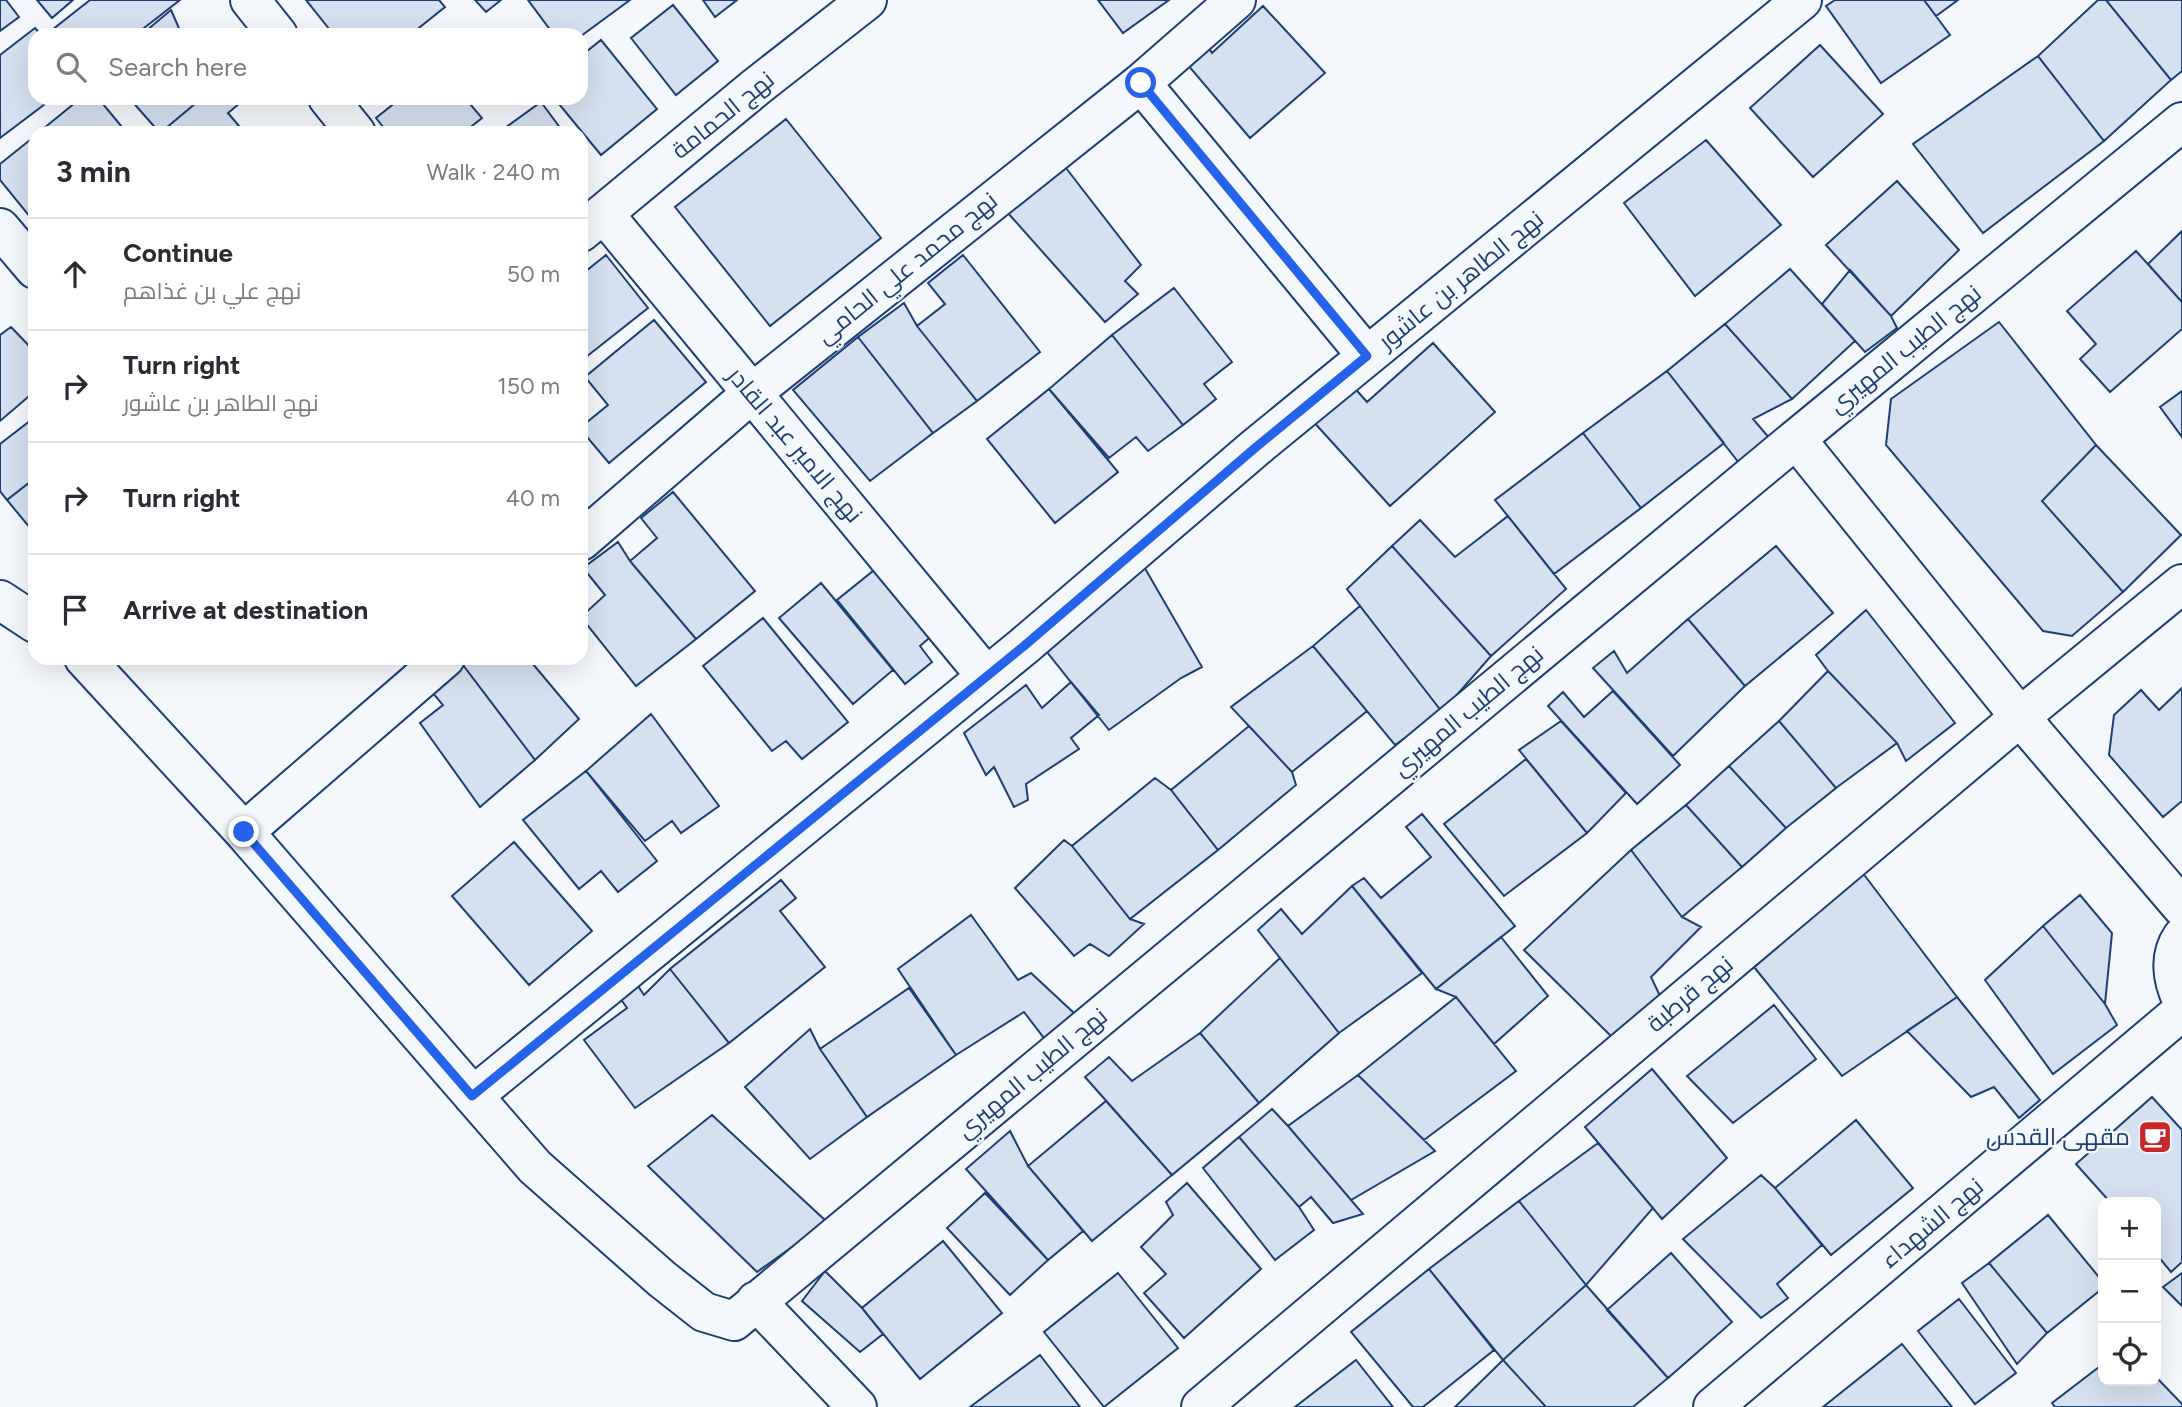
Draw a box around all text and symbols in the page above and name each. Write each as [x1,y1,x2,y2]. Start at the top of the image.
search box [28,28,588,105]
icon: search [52,48,90,86]
text: Search here [108,51,247,83]
street label: نهج الحمامة [666,65,781,166]
route start [1125,67,1156,98]
text: 3 min [56,153,131,190]
text: Walk · 240 m [427,158,560,186]
street label: نهج محمد علي الحامي [810,186,1006,353]
street label: نهج الطاهر بن عاشور [1371,204,1550,358]
text: Continue [123,237,233,269]
icon: ahead [56,255,94,293]
text: 50 m [507,260,560,288]
text: نهج علي بن غذاهم [123,277,301,305]
street label: نهج الطيب المهيري [1823,278,1989,422]
text: Turn right [123,349,240,381]
street label: نهج الامير عبد القادر [719,359,869,530]
icon: right [56,367,94,405]
text: 150 m [497,372,560,400]
text: نهج الطاهر بن عاشور [123,389,319,417]
icon: right [56,479,94,517]
text: Turn right [123,482,240,514]
text: 40 m [506,484,560,512]
icon: arrive [56,591,94,629]
text: Arrive at destination [123,594,368,626]
street label: نهج الطيب المهيري [1386,639,1551,785]
route end [228,816,259,847]
street label: نهج قرطبة [1641,949,1740,1040]
street label: نهج الطيب المهيري [950,1001,1115,1147]
cafe icon: مقهى القدس [2136,1118,2174,1156]
place label: مقهى القدس [1986,1122,2130,1151]
street label: نهج الشهداء [1874,1171,1990,1275]
map controls [2098,1197,2161,1386]
button: + [2098,1197,2161,1260]
button: − [2098,1260,2161,1323]
button: locate [2098,1323,2161,1386]

